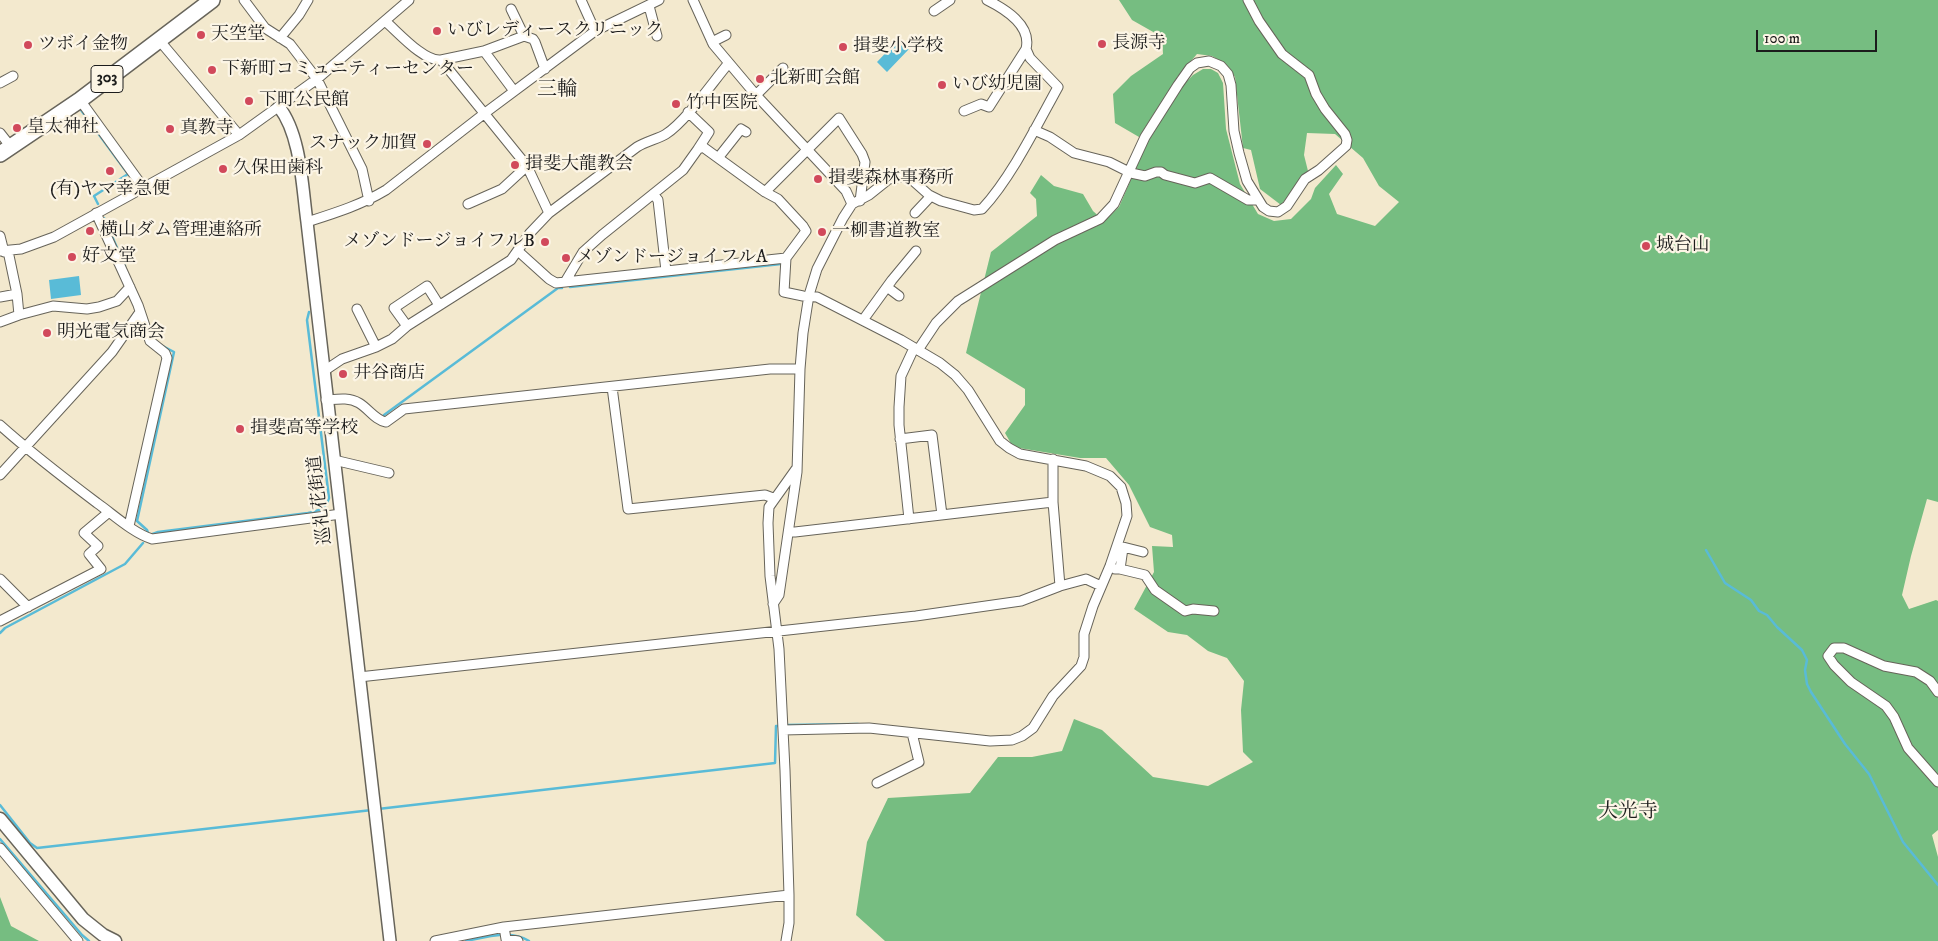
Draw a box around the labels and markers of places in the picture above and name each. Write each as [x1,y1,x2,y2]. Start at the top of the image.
place label: いびレディースクリニック [447,20,663,42]
place label: 天空堂 [211,24,265,46]
marker: いびレディースクリニック [431,25,443,37]
marker: 天空堂 [195,29,207,41]
place label: 長源寺 [1112,33,1166,55]
place label: ツボイ金物 [38,34,128,56]
place label: 揖斐小学校 [853,36,943,58]
marker: 長源寺 [1096,38,1108,50]
marker: ツボイ金物 [22,39,34,51]
marker: 揖斐小学校 [837,41,849,53]
place label: 下新町コミュニティーセンター [222,59,474,81]
marker: 下新町コミュニティーセンター [206,64,218,76]
place label: 北新町会館 [770,68,860,90]
marker: 北新町会館 [754,73,766,85]
place label: いび幼児園 [952,74,1042,96]
marker: いび幼児園 [936,79,948,91]
place label: 下町公民館 [259,90,349,112]
place label: 竹中医院 [686,93,758,115]
marker: 下町公民館 [243,95,255,107]
marker: 竹中医院 [670,98,682,110]
place label: 皇太神社 [27,117,99,139]
place label: 真教寺 [180,118,234,140]
marker: 皇太神社 [11,122,23,134]
marker: 真教寺 [164,123,176,135]
place label: スナック加賀 [309,133,417,155]
marker: スナック加賀 [421,138,433,150]
place label: 揖斐大龍教会 [525,154,633,176]
place label: 久保田歯科 [233,158,323,180]
marker: 揖斐大龍教会 [509,159,521,171]
marker: 久保田歯科 [217,163,229,175]
marker: (有)ヤマ幸急便 [104,165,116,177]
place label: 揖斐森林事務所 [828,168,954,190]
marker: 揖斐森林事務所 [812,173,824,185]
place label: (有)ヤマ幸急便 [50,179,170,201]
place label: 横山ダム管理連絡所 [100,220,262,242]
place label: 一柳書道教室 [832,221,940,243]
marker: 横山ダム管理連絡所 [84,225,96,237]
marker: 一柳書道教室 [816,226,828,238]
place label: メゾンドージョイフルB [344,231,535,253]
place label: 城台山 [1656,235,1710,257]
marker: メゾンドージョイフルB [539,236,551,248]
marker: 城台山 [1640,240,1652,252]
place label: 好文堂 [82,246,136,268]
place label: メゾンドージョイフルA [576,247,767,269]
marker: 好文堂 [66,251,78,263]
marker: メゾンドージョイフルA [560,252,572,264]
place label: 明光電気商会 [57,322,165,344]
marker: 明光電気商会 [41,327,53,339]
place label: 井谷商店 [353,363,425,385]
marker: 井谷商店 [337,368,349,380]
place label: 揖斐高等学校 [250,418,358,440]
marker: 揖斐高等学校 [234,423,246,435]

